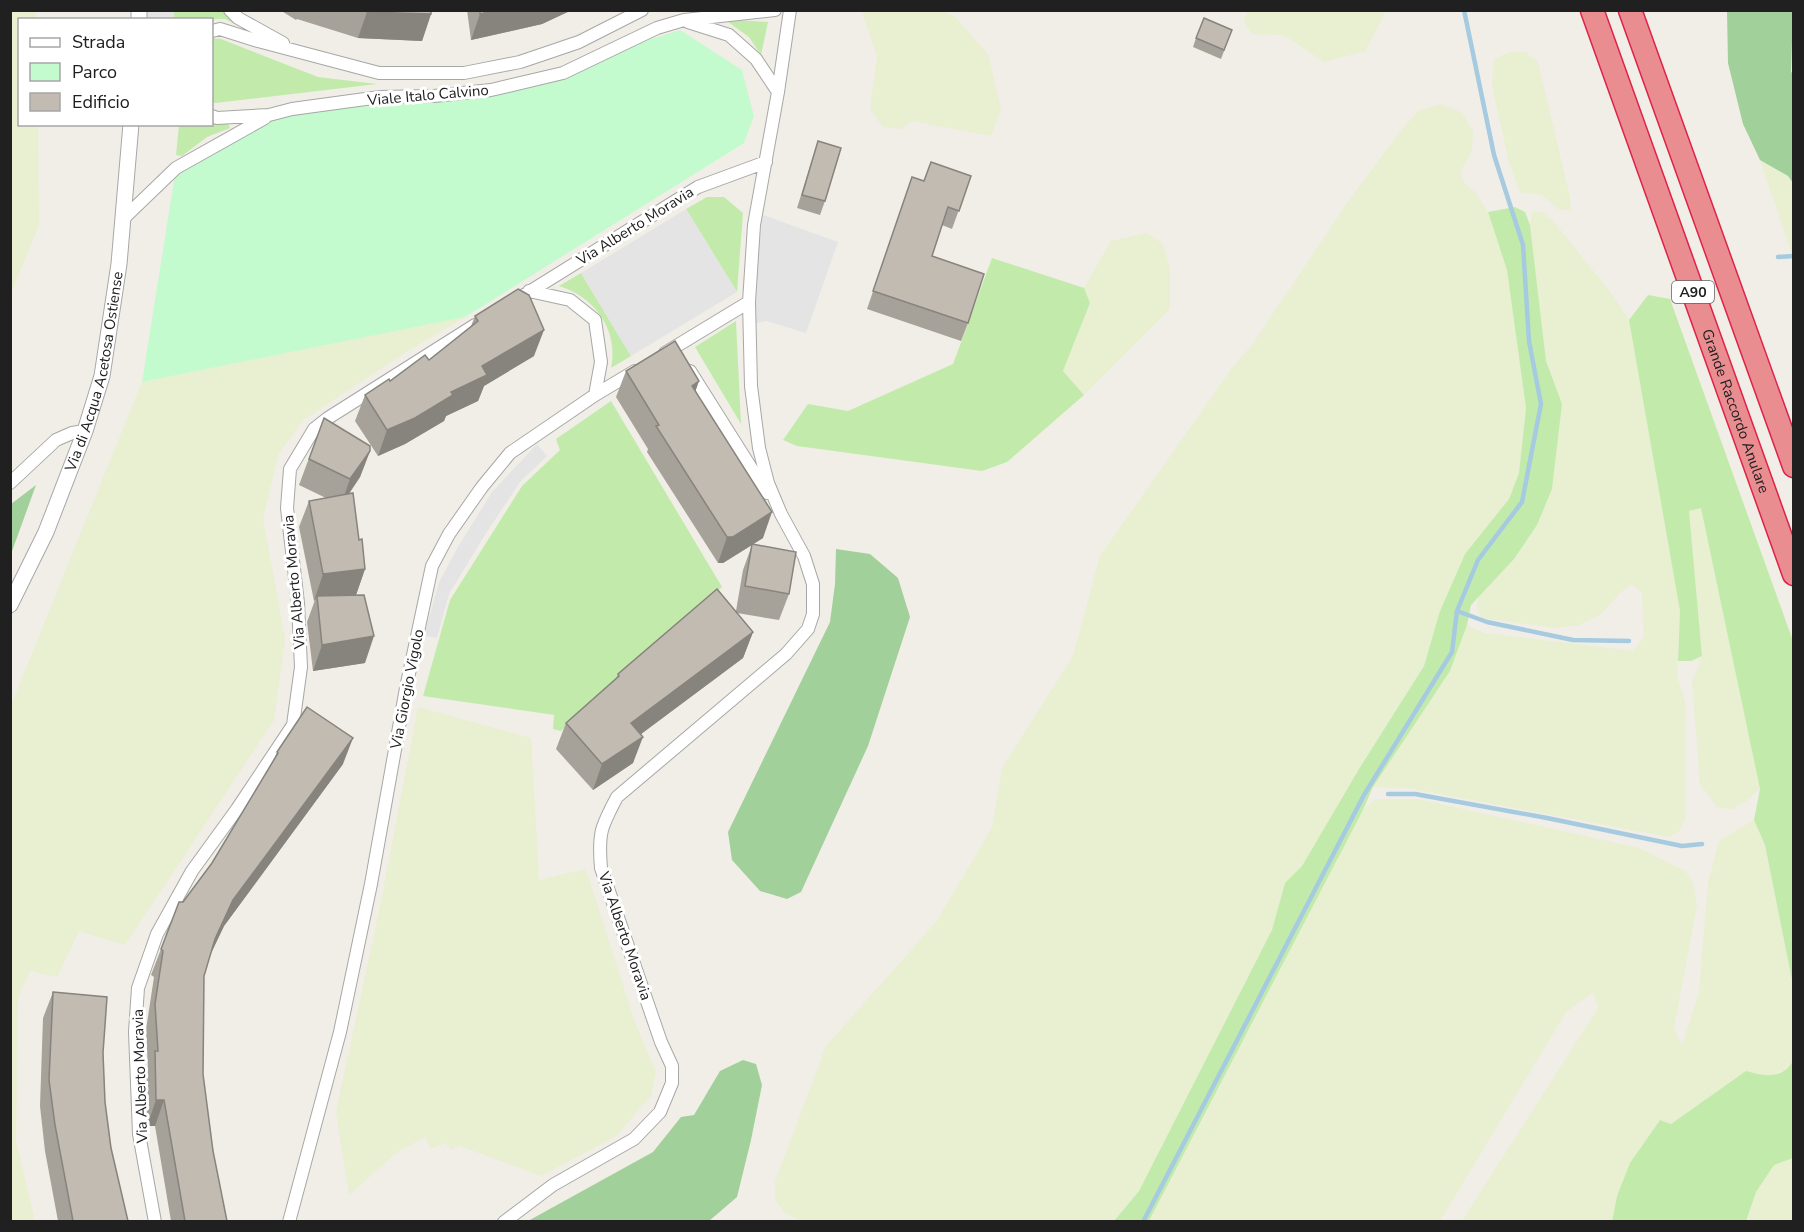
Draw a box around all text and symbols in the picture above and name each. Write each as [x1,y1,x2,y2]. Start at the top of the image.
legend [18,18,213,126]
text: Strada [72,30,125,54]
text: Parco [72,60,117,84]
street label: Viale Italo Calvino [366,80,489,110]
text: Edificio [72,90,130,114]
street label: Via Alberto Moravia [572,182,697,271]
street label: Via di Acqua Acetosa Ostiense [60,270,128,475]
road number: A90 [1672,281,1714,303]
street label: Grande Raccordo Anulare [1697,326,1774,496]
street label: Via Alberto Moravia [278,514,310,651]
street label: Via Giorgio Vigolo [385,627,428,752]
street label: Via Alberto Moravia [593,868,656,1003]
street label: Via Alberto Moravia [128,1009,152,1144]

